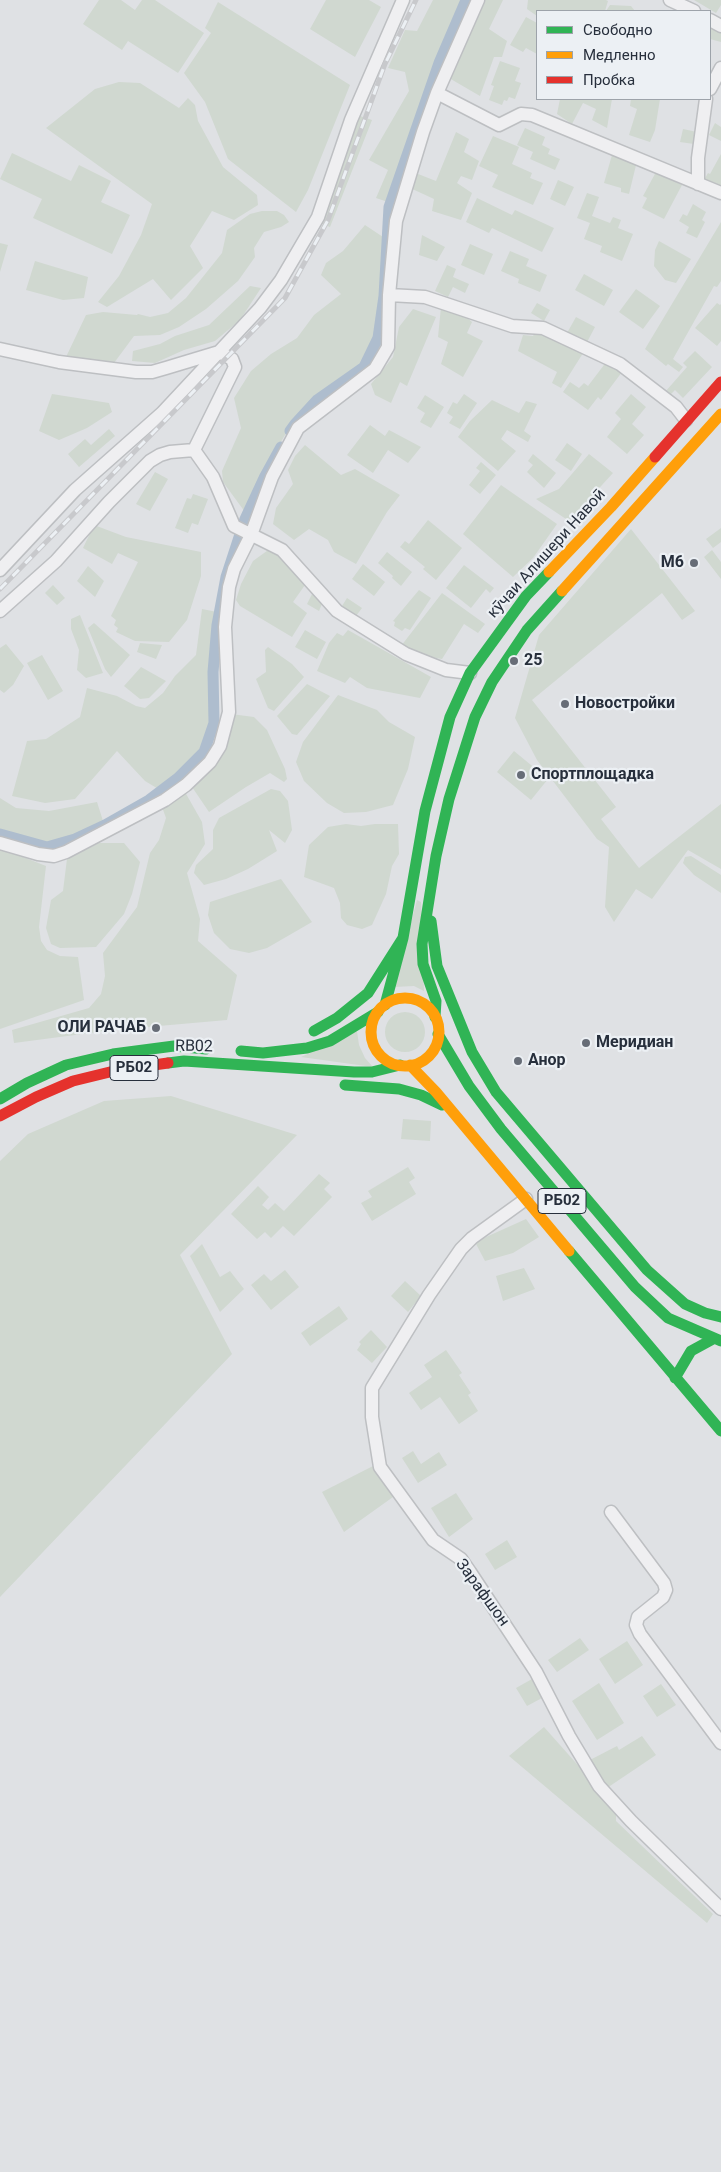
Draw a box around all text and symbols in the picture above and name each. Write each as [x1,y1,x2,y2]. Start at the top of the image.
legend [536,10,711,100]
text: Свободно [583,21,652,39]
text: Медленно [583,46,656,64]
text: Пробка [583,71,635,89]
street label: кӯчаи Алишери Навоӣ [484,485,610,623]
place label: М6 [661,553,684,573]
marker: М6 [688,557,700,569]
place label: 25 [524,651,542,671]
marker: 25 [508,655,520,667]
place label: Новостройки [575,694,675,714]
marker: Новостройки [559,698,571,710]
place label: Спортплощадка [531,765,654,785]
marker: Спортплощадка [515,769,527,781]
place label: ОЛИ РАЧАБ [57,1018,146,1038]
marker: ОЛИ РАЧАБ [150,1022,162,1034]
place label: Меридиан [596,1033,673,1053]
street label: RB02 [175,1037,213,1057]
marker: Меридиан [580,1037,592,1049]
place label: Анор [528,1051,566,1071]
marker: Анор [512,1055,524,1067]
road number: РБ02 [110,1056,158,1080]
road number: РБ02 [538,1188,586,1214]
street label: Зарафшон [451,1555,513,1631]

